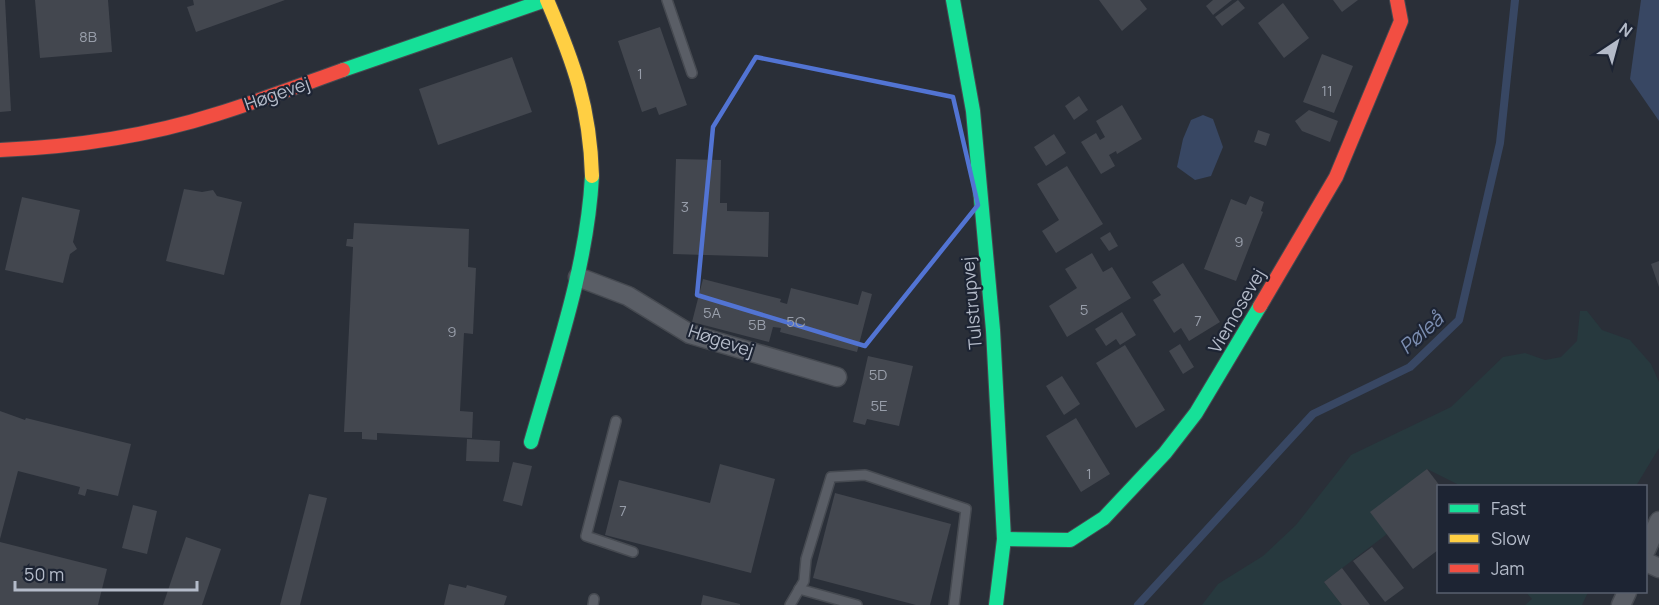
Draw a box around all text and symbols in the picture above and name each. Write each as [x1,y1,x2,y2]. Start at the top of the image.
north arrow [1587,12,1647,72]
text: N [1615,18,1637,42]
house number: 8B [79,26,97,47]
house number: 1 [637,63,643,84]
street label: Høgevej [241,71,313,115]
house number: 11 [1321,80,1333,101]
house number: 3 [681,196,689,217]
house number: 9 [1234,231,1244,252]
street label: Tulstrupvej [955,256,987,350]
street label: Viemosevej [1202,264,1270,357]
house number: 5 [1080,299,1088,320]
house number: 5A [703,302,722,323]
water label: Pøleå [1393,305,1449,360]
house number: 7 [1194,310,1202,331]
house number: 5C [786,311,806,332]
house number: 5B [748,314,766,335]
street label: Høgevej [685,318,757,362]
house number: 9 [447,321,457,342]
house number: 5D [869,364,887,385]
house number: 5E [870,395,888,416]
house number: 1 [1086,463,1092,484]
legend [1437,485,1647,593]
text: Fast [1491,496,1526,520]
house number: 7 [619,500,627,521]
text: Slow [1491,526,1531,550]
scale bar [15,554,196,592]
text: Jam [1491,556,1525,580]
text: 50 m [24,562,64,586]

